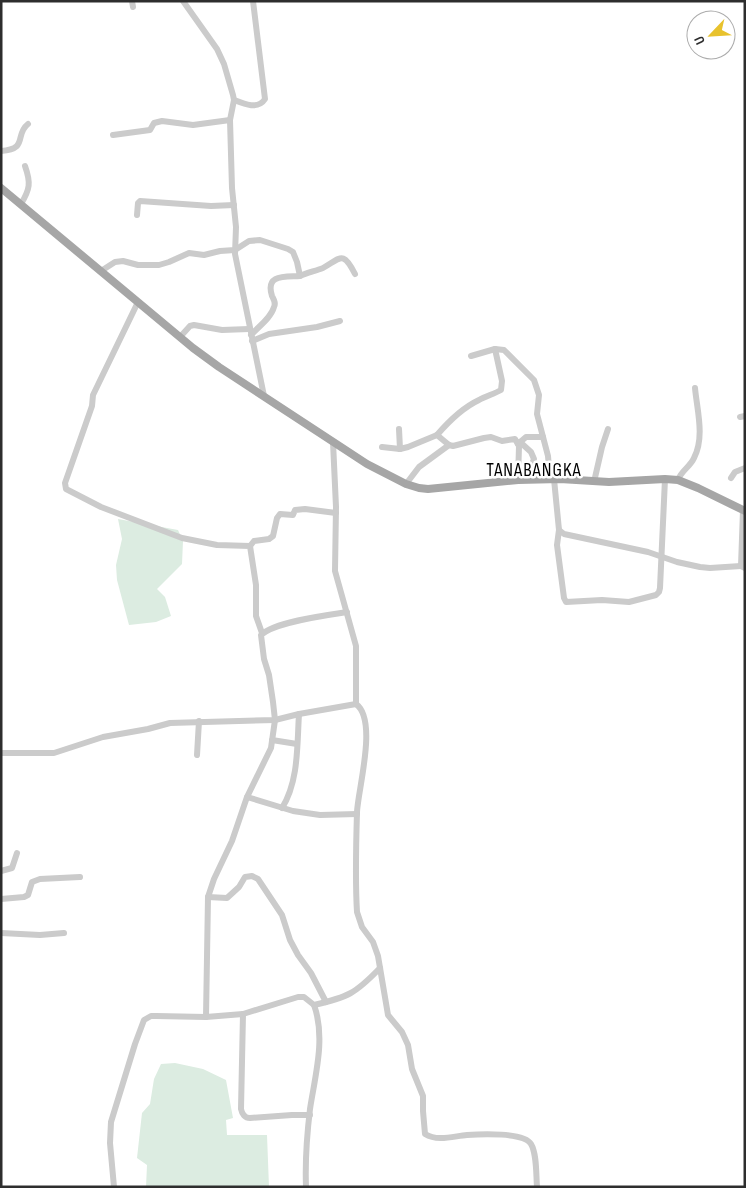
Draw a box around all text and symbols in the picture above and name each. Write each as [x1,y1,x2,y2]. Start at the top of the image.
north arrow [686,10,736,60]
text: U [690,33,709,47]
district label: TANABANGKA [486,459,582,482]

